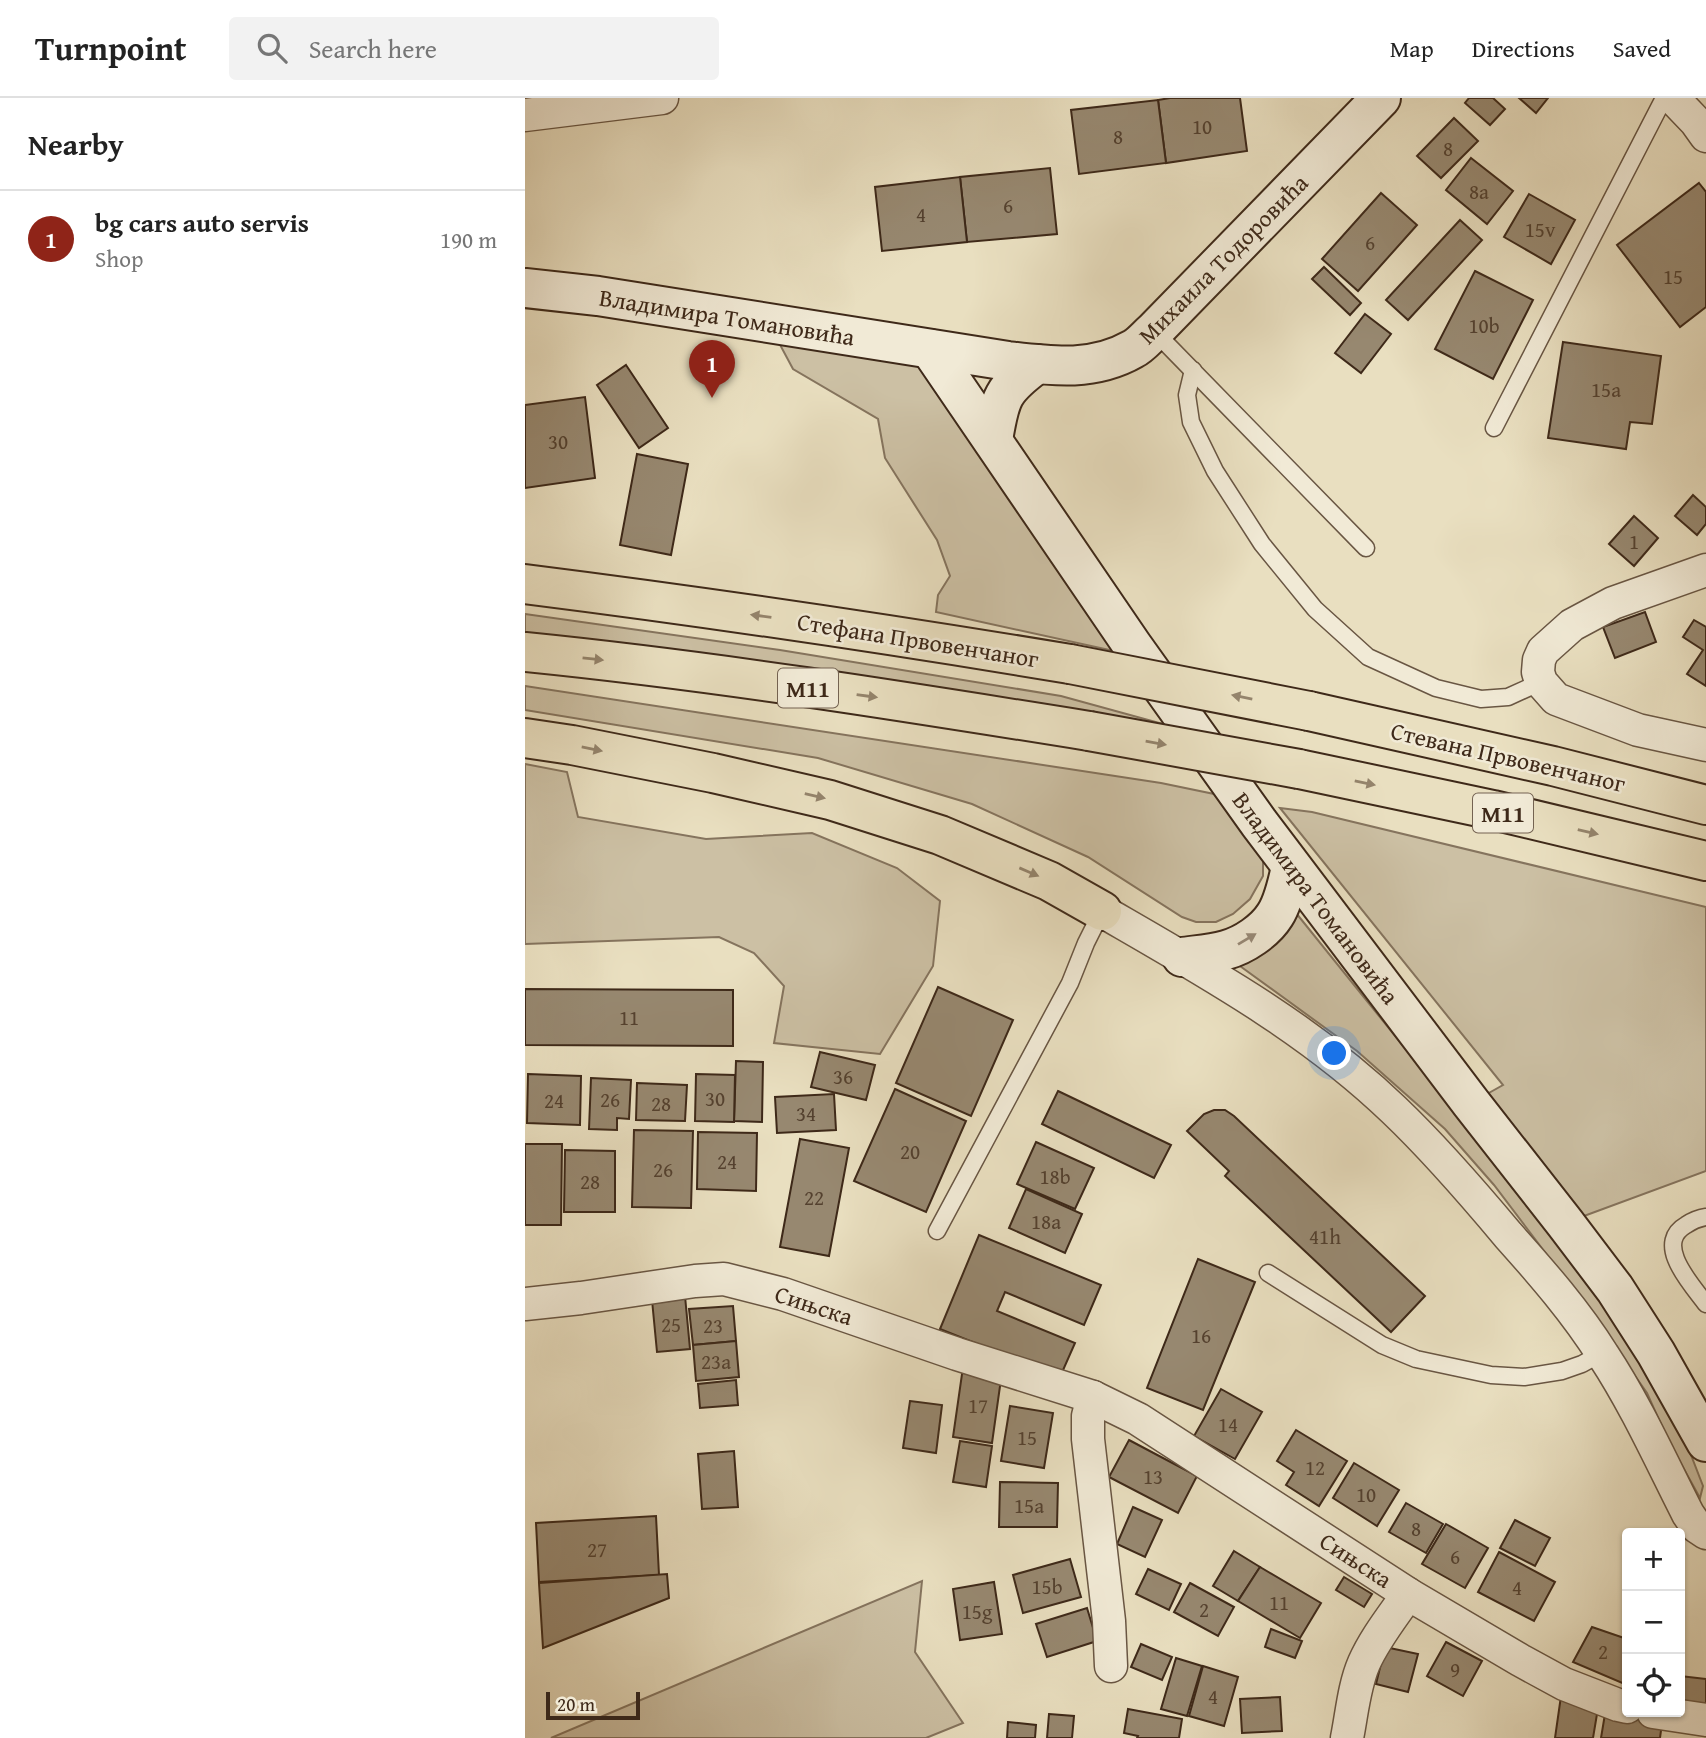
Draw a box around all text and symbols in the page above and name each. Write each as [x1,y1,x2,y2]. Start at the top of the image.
search box [229,17,719,80]
text: Turnpoint [35,24,187,72]
icon: search [253,29,291,67]
text: Search here [309,29,437,68]
text: Map [1390,31,1434,66]
text: Directions [1472,31,1575,66]
text: Saved [1613,31,1671,66]
house number: 10 [1192,111,1212,142]
house number: 8 [1113,121,1123,152]
text: Nearby [28,122,124,166]
house number: 8 [1443,133,1453,164]
street label: Михаила Тодоровића [1130,166,1316,352]
house number: 8a [1469,176,1489,207]
house number: 6 [1003,190,1013,221]
house number: 4 [916,199,926,230]
text: bg cars auto servis [95,203,309,242]
house number: 15v [1525,214,1556,245]
text: 1 [45,223,57,256]
text: 190 m [440,223,497,256]
house number: 6 [1365,227,1375,258]
text: Shop [95,242,143,275]
house number: 15 [1663,261,1683,292]
street label: Владимира Томановића [597,280,858,355]
house number: 10b [1468,310,1500,341]
pin: 1 [689,340,735,398]
house number: 15a [1591,374,1621,405]
house number: 30 [548,426,568,457]
house number: 1 [1629,526,1639,557]
street label: Стефана Првовенчаног [795,604,1041,676]
one-way arrow [750,610,772,621]
one-way arrow [582,654,604,665]
road number: M11 [778,668,838,708]
one-way arrow [856,691,878,702]
one-way arrow [1231,692,1253,703]
street label: Стевана Првовенчаног [1387,713,1629,801]
one-way arrow [1145,738,1167,749]
one-way arrow [581,744,603,755]
one-way arrow [1354,778,1376,789]
street label: Владимира Томановића [1224,784,1408,1012]
one-way arrow [804,791,826,802]
road number: M11 [1473,793,1533,832]
one-way arrow [1577,827,1599,838]
one-way arrow [1019,867,1040,878]
one-way arrow [1237,933,1256,946]
house number: 11 [619,1002,639,1033]
your location [1317,1036,1351,1070]
house number: 36 [833,1061,853,1092]
house number: 30 [705,1083,725,1114]
house number: 26 [600,1084,620,1115]
house number: 24 [544,1085,564,1116]
house number: 28 [651,1088,671,1119]
house number: 34 [796,1098,816,1129]
house number: 20 [900,1136,920,1167]
house number: 24 [717,1146,737,1177]
house number: 26 [653,1154,673,1185]
house number: 18b [1039,1161,1071,1192]
house number: 28 [580,1166,600,1197]
house number: 22 [804,1182,824,1213]
house number: 18a [1031,1206,1061,1237]
house number: 41h [1309,1221,1341,1252]
street label: Сињска [771,1276,858,1334]
house number: 25 [661,1309,681,1340]
house number: 23 [703,1310,723,1341]
house number: 16 [1191,1320,1211,1351]
house number: 23a [701,1346,731,1377]
house number: 17 [968,1390,988,1421]
house number: 14 [1218,1409,1238,1440]
house number: 15 [1017,1422,1037,1453]
house number: 12 [1305,1452,1325,1483]
house number: 13 [1143,1461,1163,1492]
house number: 10 [1356,1479,1376,1510]
house number: 15a [1014,1490,1044,1521]
house number: 8 [1411,1513,1421,1544]
street label: Сињска [1313,1524,1400,1597]
map controls [1622,1528,1685,1717]
button: + [1622,1528,1685,1591]
house number: 27 [587,1534,607,1565]
house number: 6 [1450,1541,1460,1572]
house number: 15b [1031,1571,1063,1602]
house number: 4 [1512,1572,1522,1603]
house number: 11 [1269,1587,1289,1618]
button: − [1622,1591,1685,1654]
house number: 2 [1199,1594,1209,1625]
house number: 15g [962,1596,993,1627]
house number: 2 [1598,1636,1608,1667]
house number: 9 [1450,1654,1460,1685]
button: locate [1622,1654,1685,1717]
house number: 4 [1208,1681,1218,1712]
scale bar [546,1689,641,1721]
text: 20 m [557,1690,595,1718]

